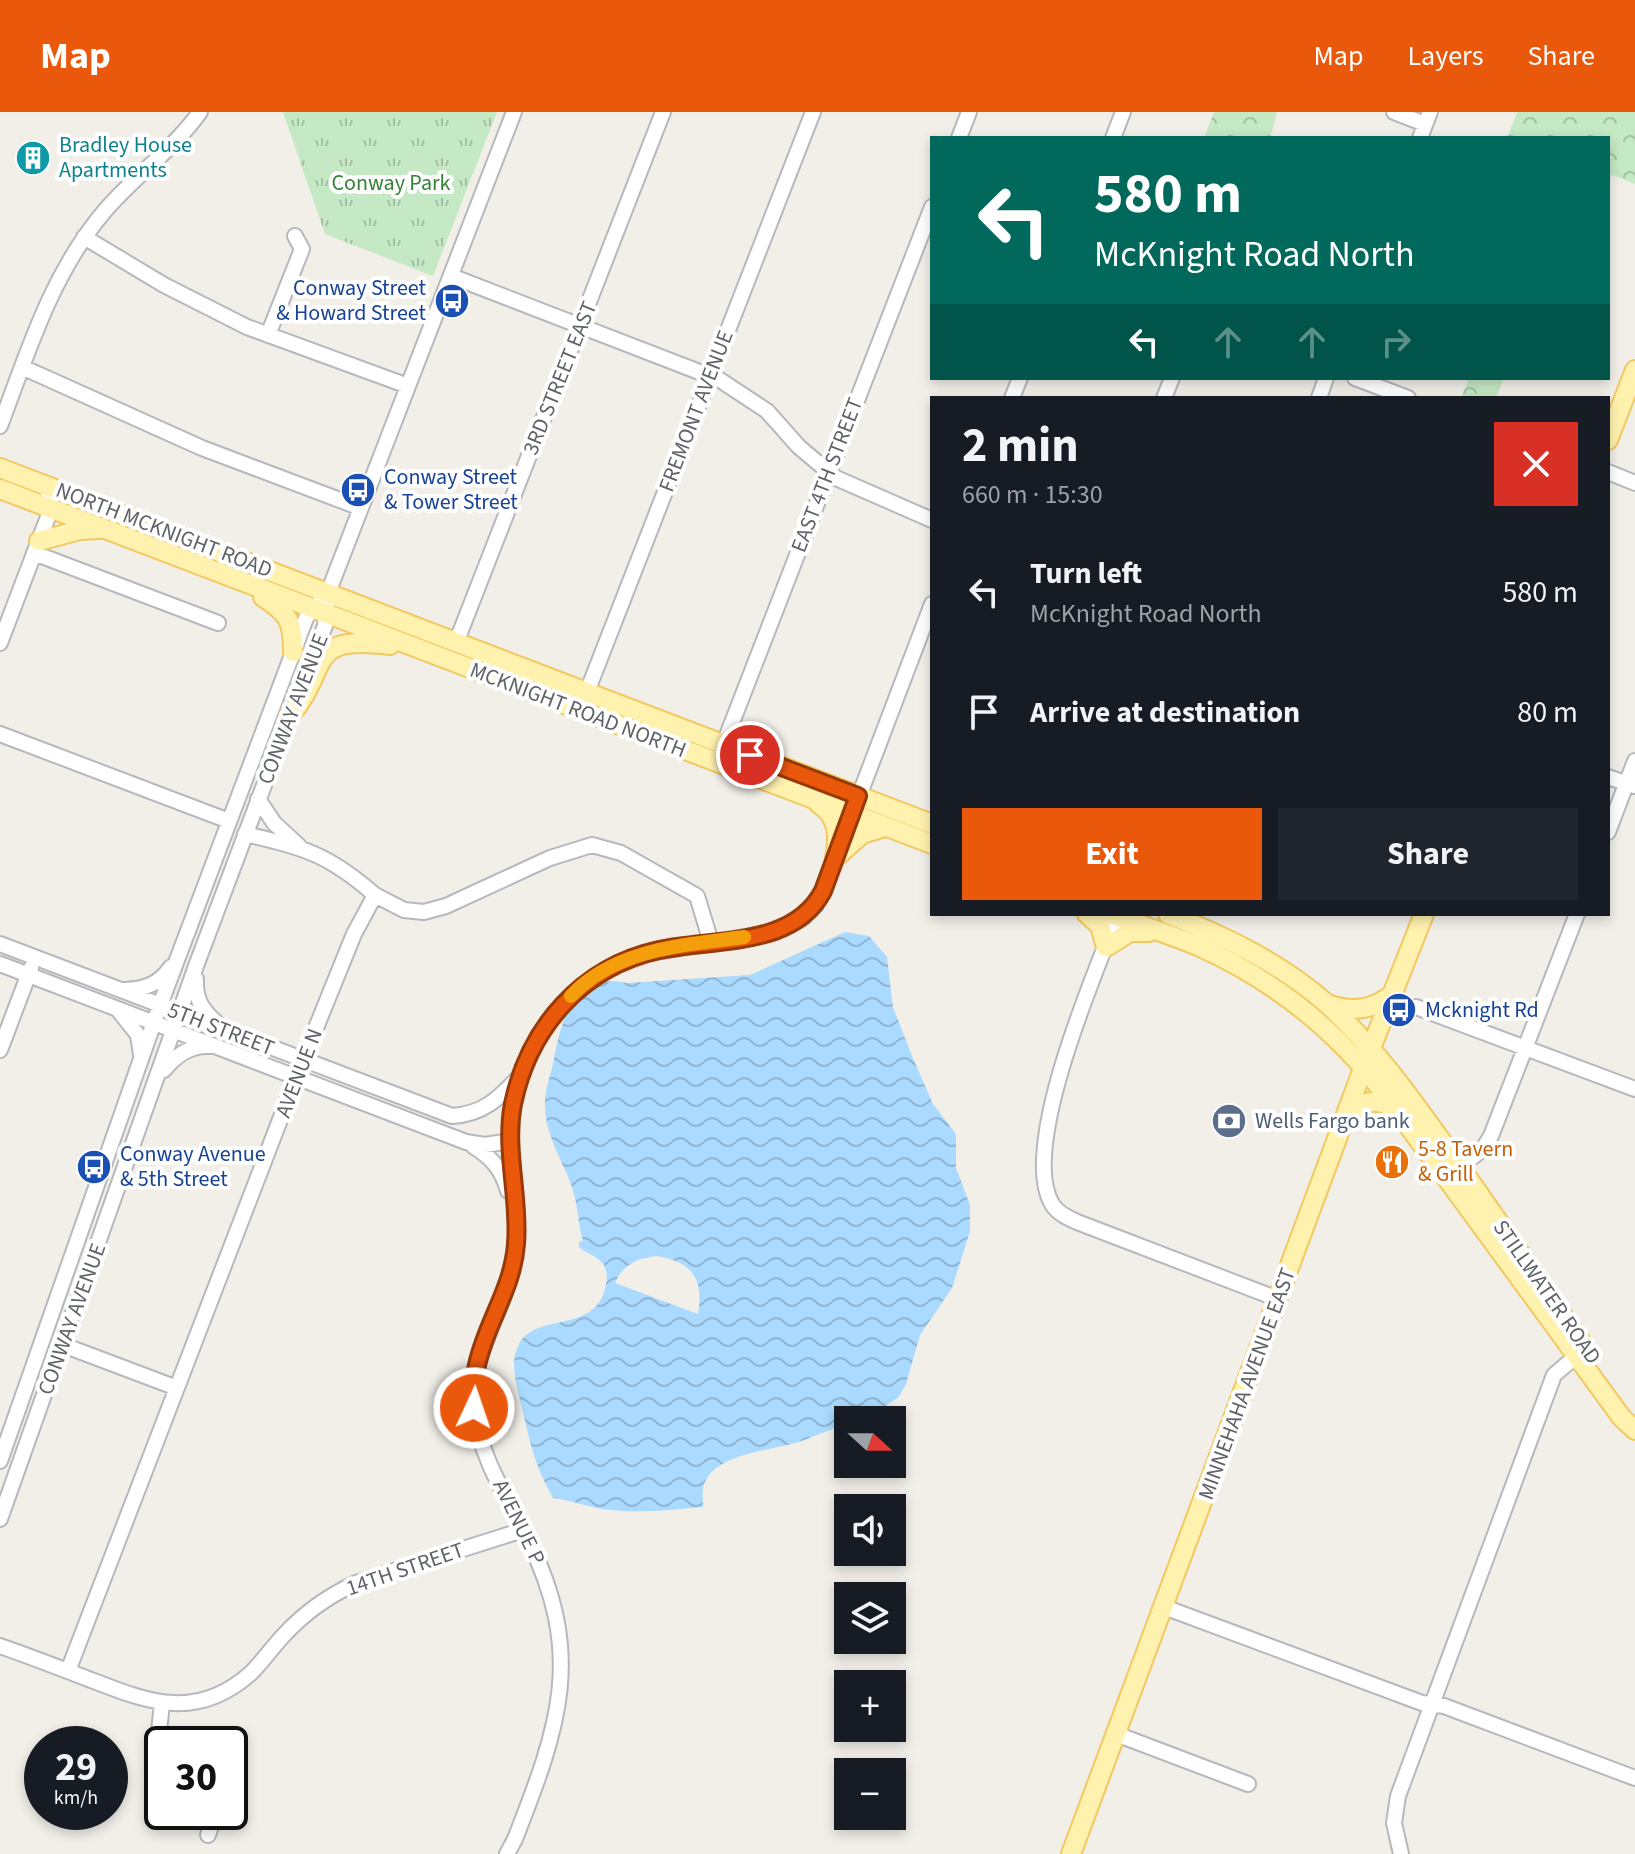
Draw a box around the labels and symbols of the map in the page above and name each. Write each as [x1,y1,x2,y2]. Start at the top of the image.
place label: Bradley House Apartments [59,129,192,186]
building icon: Bradley House Apartments [14,139,52,177]
park label: Conway Park [331,167,451,199]
place label: Conway Street & Howard Street [276,272,427,329]
bus stop icon: Conway Street & Howard Street [433,282,471,320]
street label: 3RD STREET EAST [515,296,605,460]
street label: FREMONT AVENUE [650,326,742,496]
street label: EAST 4TH STREET [783,393,871,557]
place label: Conway Street & Tower Street [384,461,518,518]
bus stop icon: Conway Street & Tower Street [339,471,377,509]
street label: NORTH MCKNIGHT ROAD [51,474,277,586]
street label: CONWAY AVENUE [250,629,336,789]
street label: MCKNIGHT ROAD NORTH [465,654,691,766]
pin [716,721,784,789]
bus stop icon: Mcknight Rd [1380,991,1418,1029]
street label: 5TH STREET [163,994,279,1064]
place label: Mcknight Rd [1425,994,1539,1026]
street label: AVENUE N [267,1024,331,1122]
bank icon: Wells Fargo bank [1210,1102,1248,1140]
place label: Wells Fargo bank [1255,1105,1410,1137]
place label: 5-8 Tavern & Grill [1418,1133,1513,1190]
place label: Conway Avenue & 5th Street [120,1138,266,1195]
restaurant icon: 5-8 Tavern & Grill [1373,1143,1411,1181]
bus stop icon: Conway Avenue & 5th Street [75,1148,113,1186]
street label: STILLWATER ROAD [1485,1213,1609,1371]
street label: CONWAY AVENUE [30,1239,114,1399]
street label: MINNEHAHA AVENUE EAST [1190,1263,1304,1504]
position arrow [432,1366,516,1450]
north arrow [834,1406,906,1478]
street label: AVENUE P [485,1474,553,1570]
street label: 14TH STREET [342,1534,469,1604]
speed limit sign: 30 [144,1726,248,1830]

